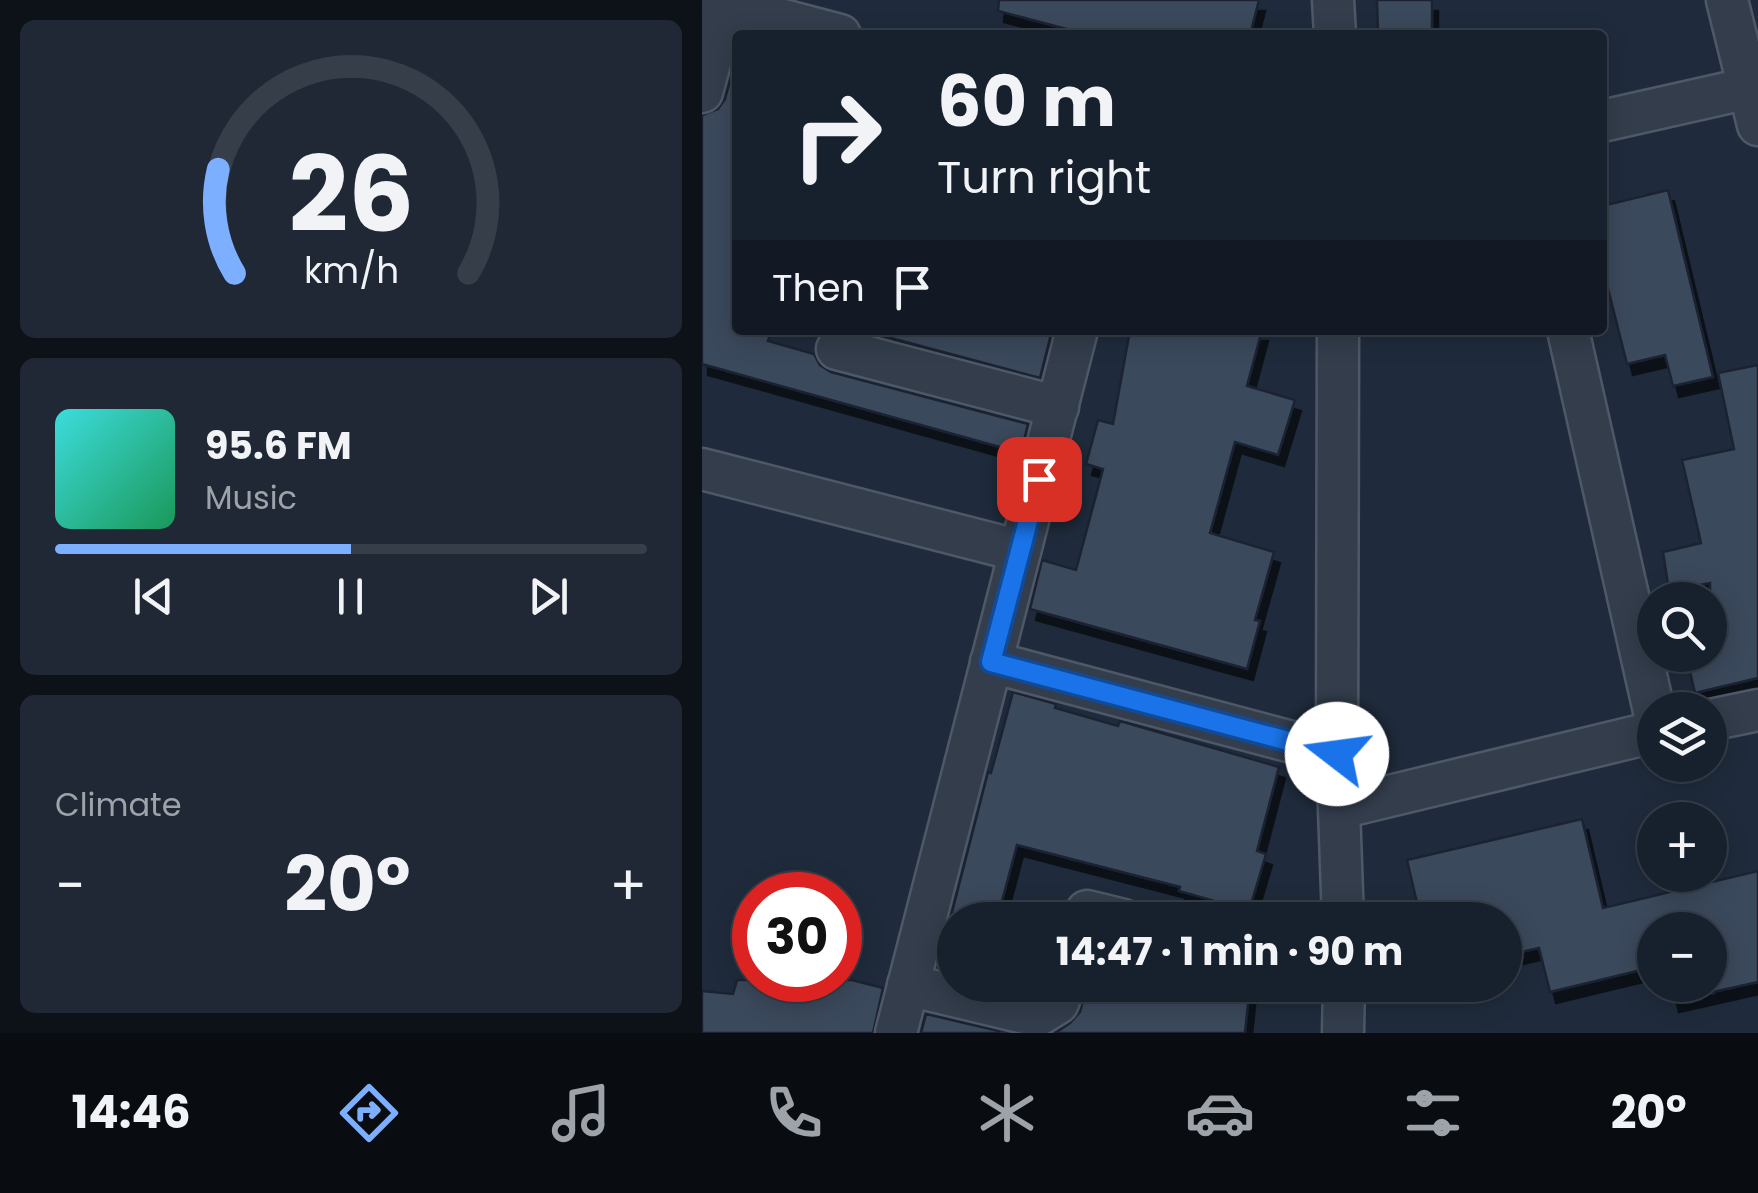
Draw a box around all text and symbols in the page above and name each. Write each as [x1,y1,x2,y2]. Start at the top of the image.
text: 60 m [937,52,1116,151]
icon: right [772,70,902,200]
text: 26 [288,122,414,267]
text: Turn right [937,146,1151,209]
text: km/h [303,245,399,296]
icon: arrive [885,260,940,315]
text: Then [772,261,865,314]
text: 95.6 FM [205,419,352,472]
pin [997,437,1082,522]
icon: arrive [1012,452,1067,507]
text: Music [205,475,297,520]
icon: previous [126,569,181,624]
icon: pause [323,569,378,624]
icon: next [521,569,576,624]
map controls [1637,582,1727,1002]
button: search [1637,582,1727,672]
button: layers [1637,692,1727,782]
position arrow [1285,702,1389,806]
text: Climate [55,782,182,827]
button: + [1637,802,1727,892]
text: 20° [284,832,411,937]
text: − [55,847,85,924]
text: + [609,847,647,924]
speed limit sign: 30 [732,872,862,1002]
button: − [1637,912,1727,1002]
text: 14:47 · 1 min · 90 m [1056,925,1403,978]
icon: directions [334,1078,404,1148]
icon: music [546,1078,616,1148]
icon: phone [759,1078,829,1148]
icon: climate [972,1078,1042,1148]
icon: car [1185,1078,1255,1148]
icon: filters [1398,1078,1468,1148]
text: 14:46 [71,1081,191,1144]
text: 20° [1611,1081,1687,1144]

